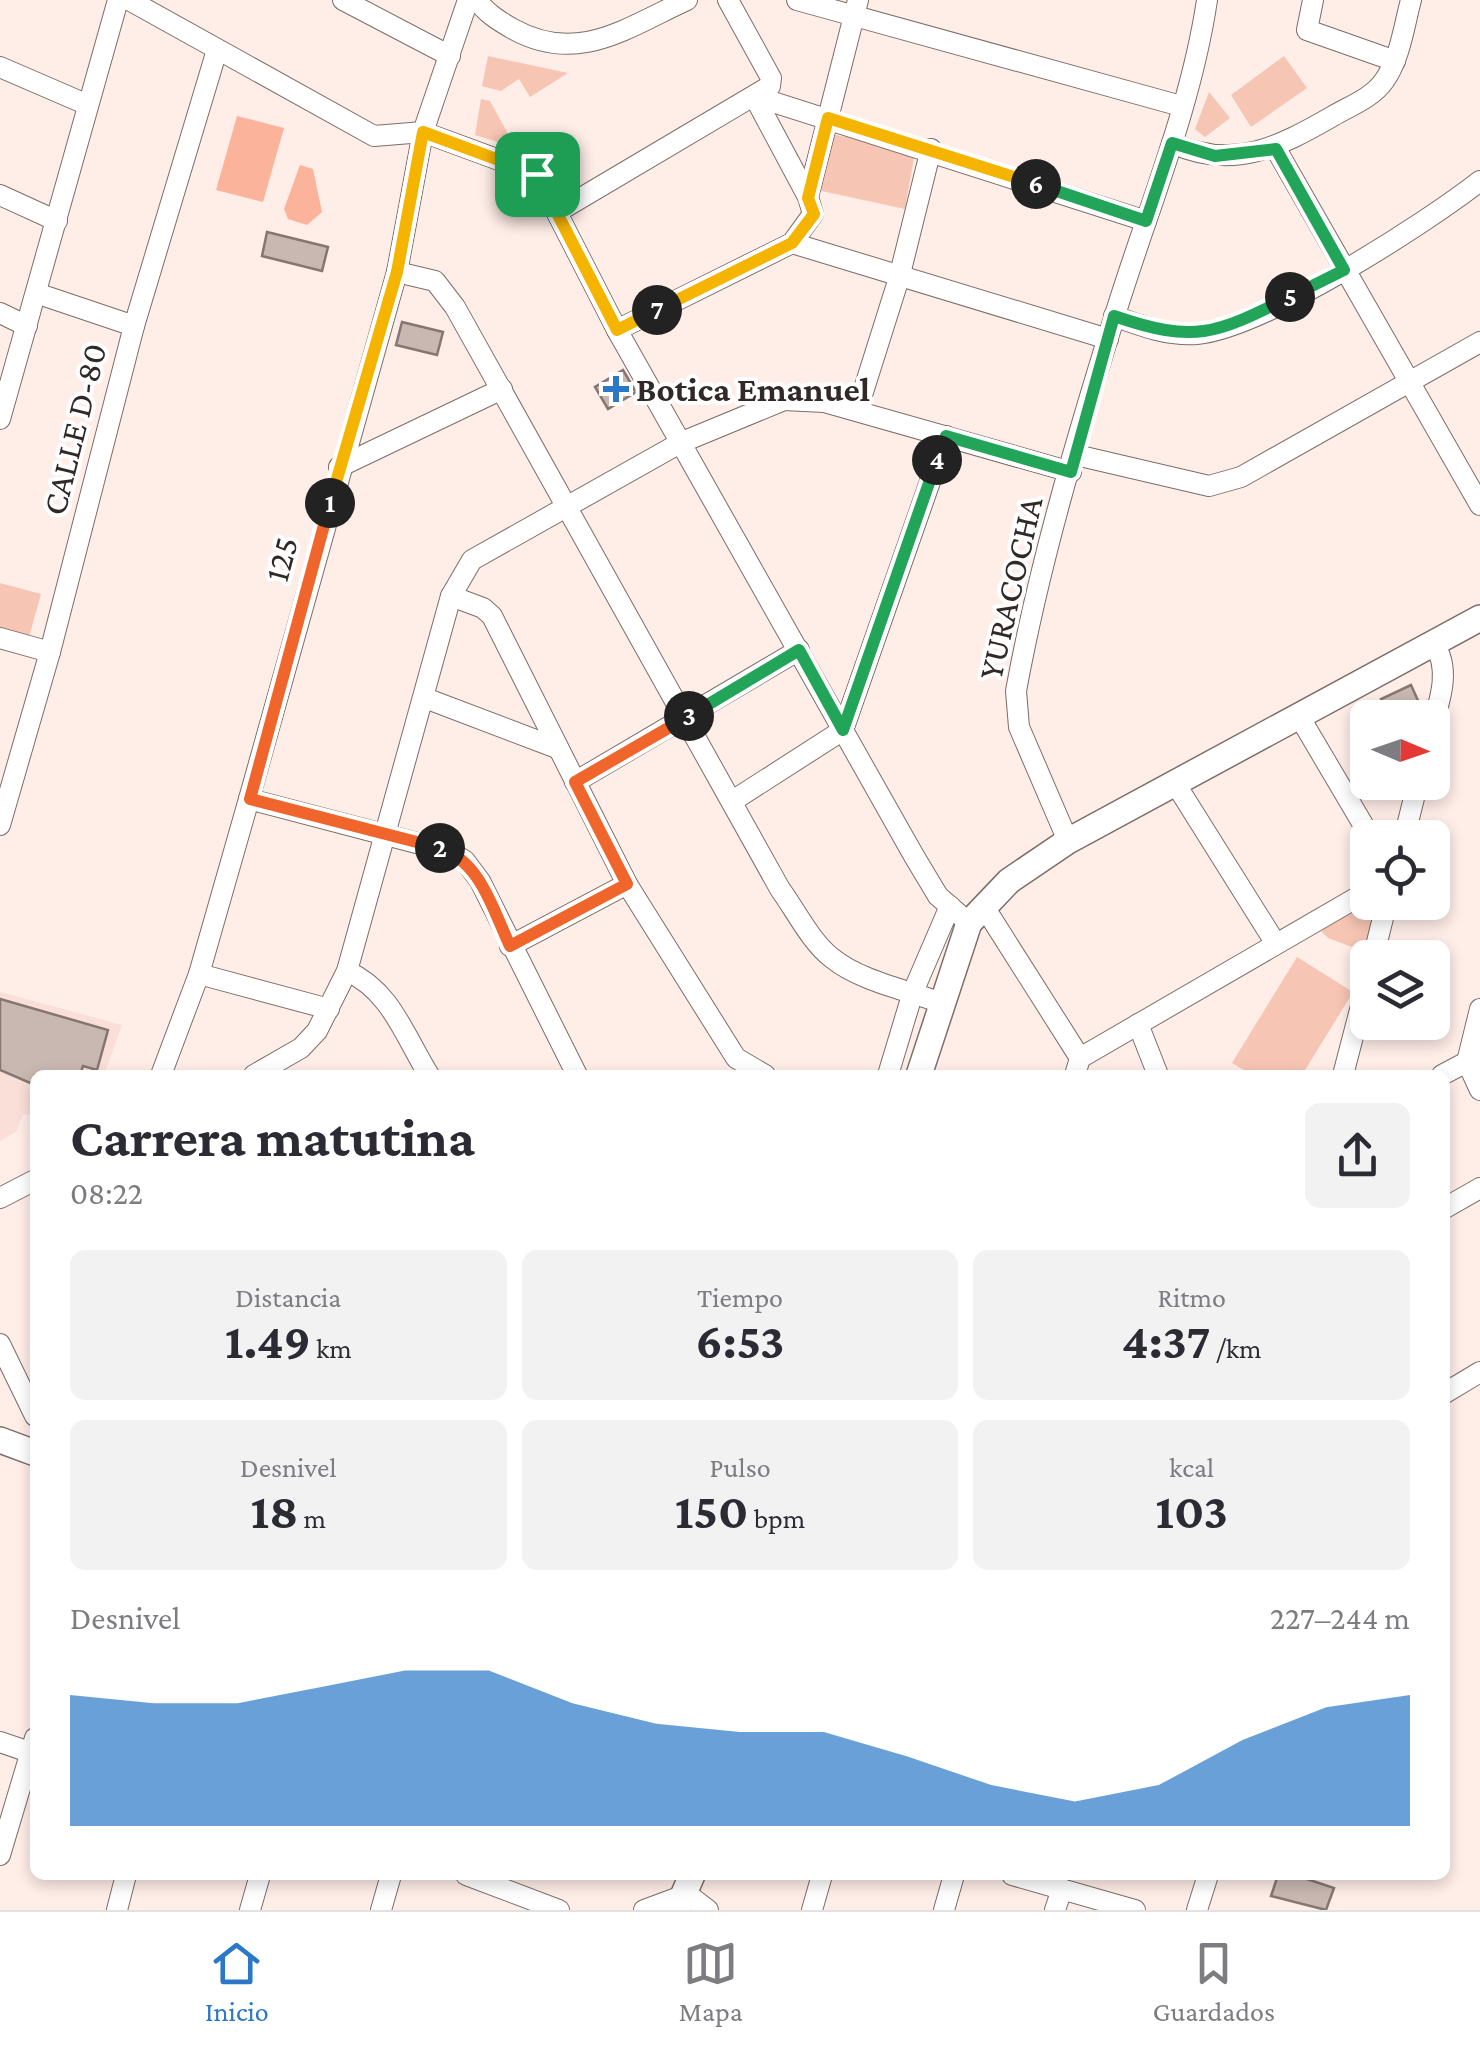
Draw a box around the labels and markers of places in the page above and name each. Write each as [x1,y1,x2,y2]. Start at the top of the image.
pin [495,132,580,217]
pin: 6 [1011,159,1061,209]
pin: 5 [1265,272,1315,322]
pin: 7 [632,285,682,335]
place label: Botica Emanuel [636,370,870,409]
marker: Botica Emanuel [605,378,627,400]
pin: 4 [912,435,962,485]
pin: 1 [305,478,355,528]
pin: 3 [664,691,714,741]
pin: 2 [415,823,465,873]

